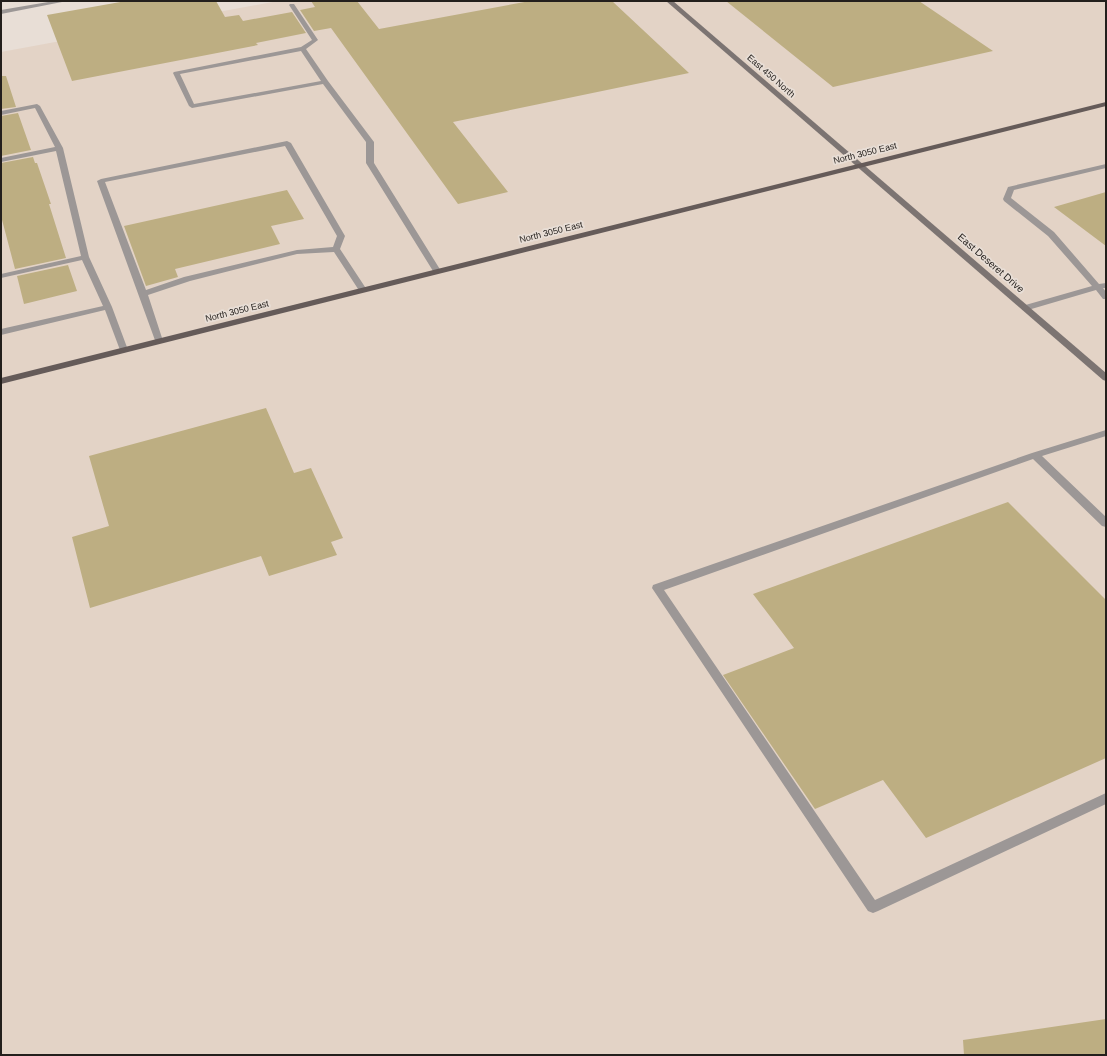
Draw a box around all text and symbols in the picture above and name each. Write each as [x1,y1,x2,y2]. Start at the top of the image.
street label: East 450 North [745,53,797,99]
street label: North 3050 East [832,140,898,166]
street label: North 3050 East [518,219,584,245]
street label: East Deseret Drive [956,231,1027,295]
street label: North 3050 East [204,298,270,324]

